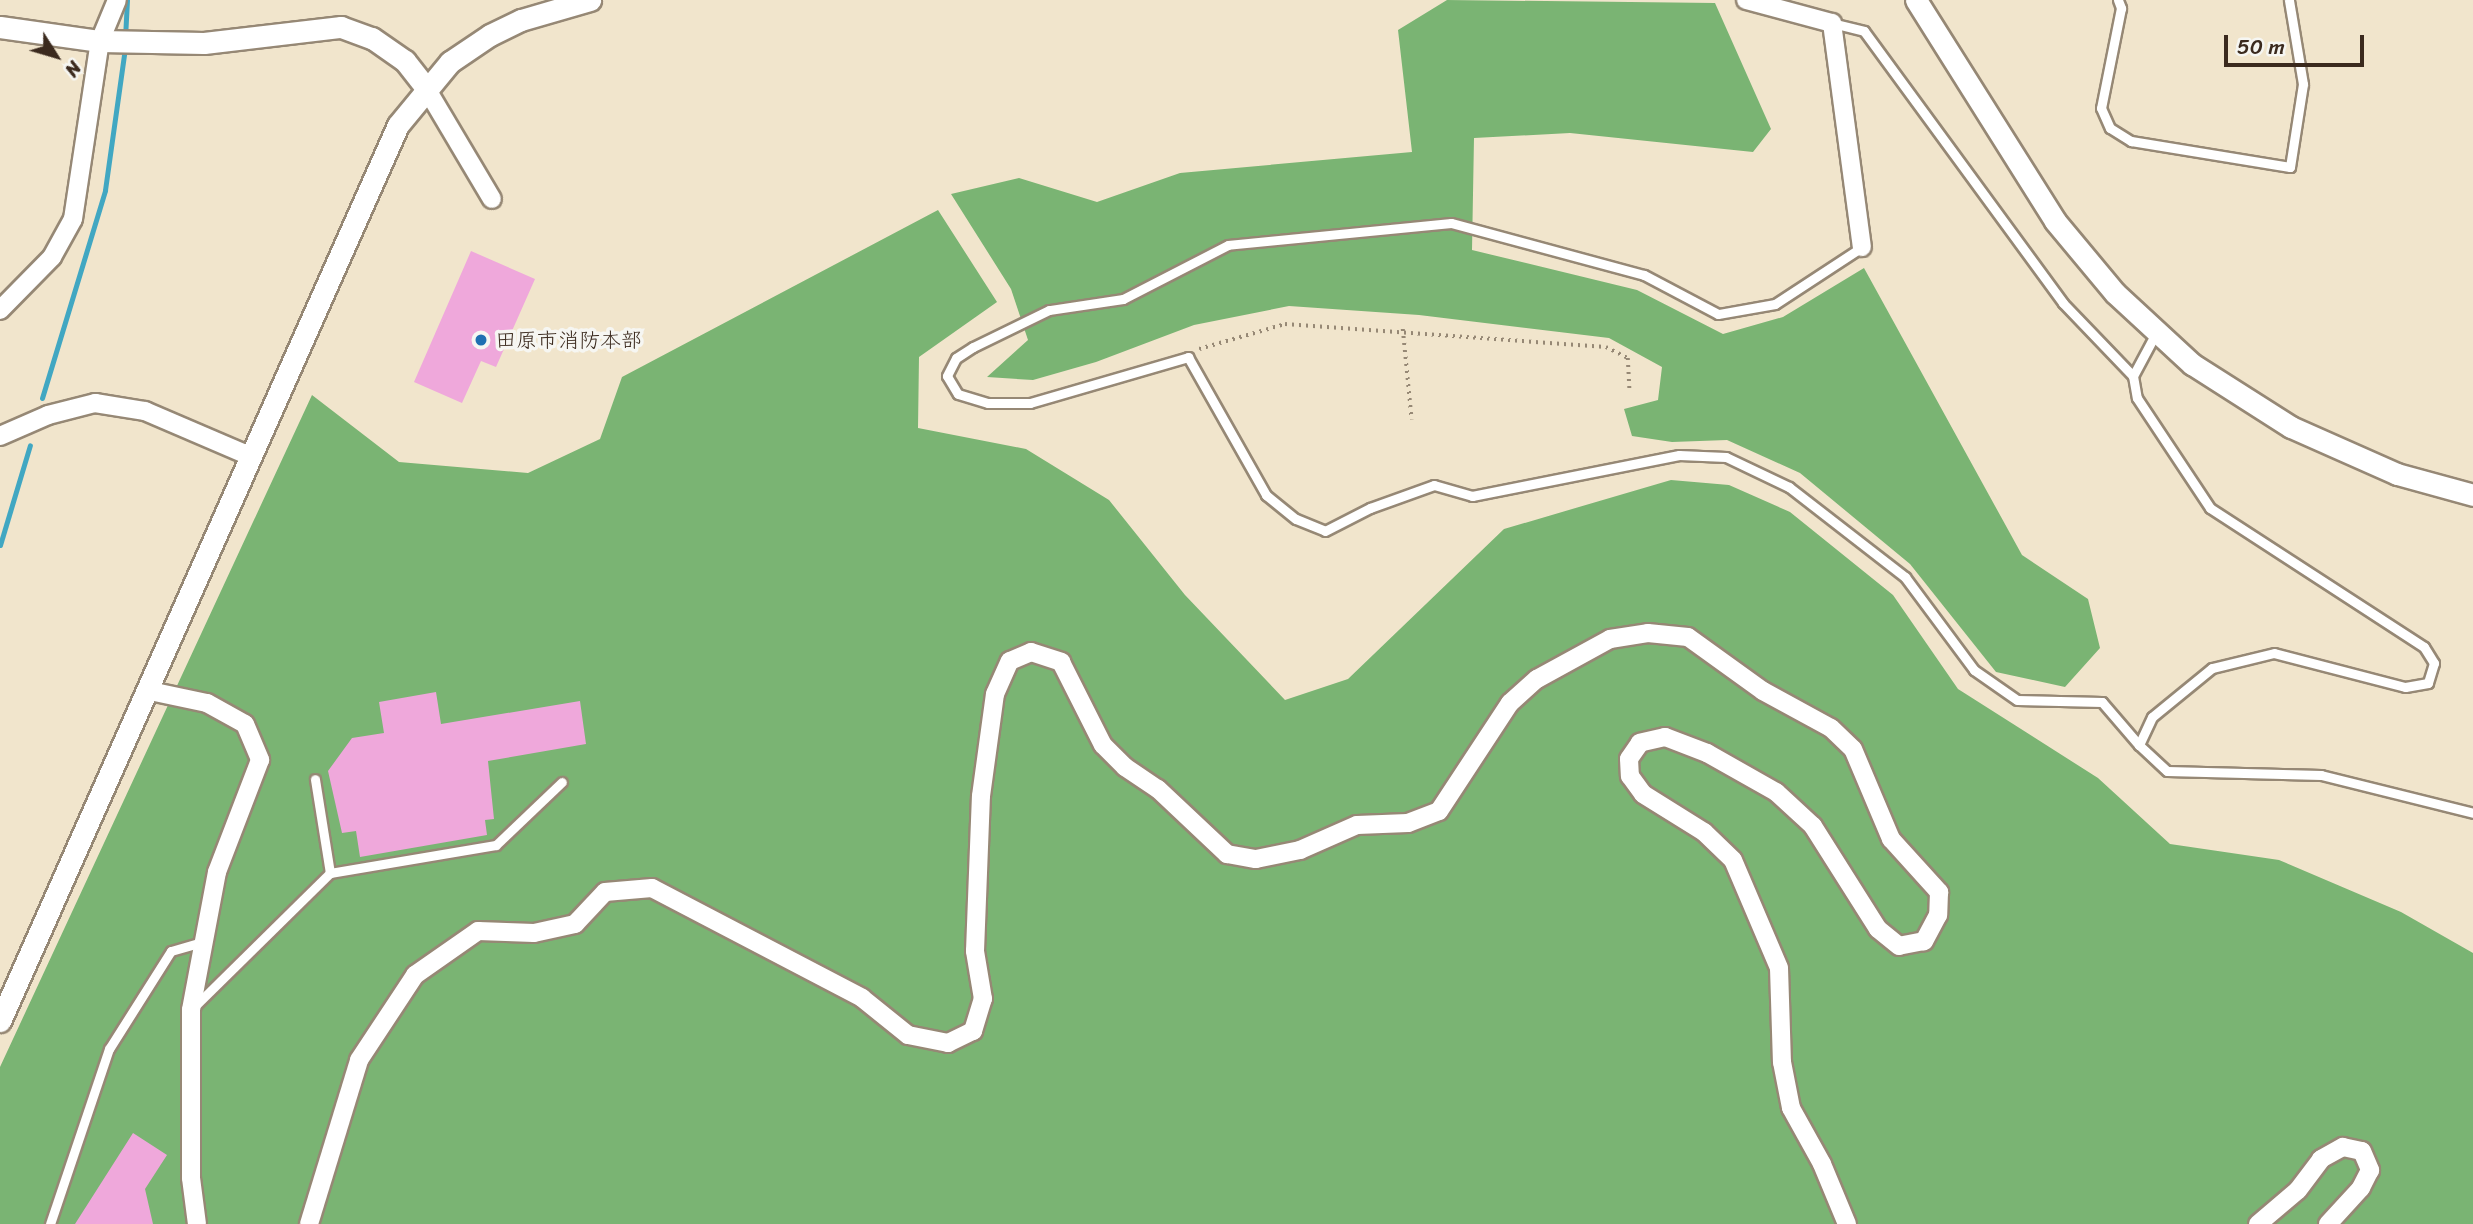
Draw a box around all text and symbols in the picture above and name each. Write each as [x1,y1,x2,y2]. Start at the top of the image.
north arrow [21,21,91,91]
scale bar [2228,21,2368,65]
text: 50 m [2237,28,2285,66]
text: N [56,54,90,84]
place label: 田原市消防本部 [495,327,642,353]
marker: 田原市消防本部 [473,332,489,348]

